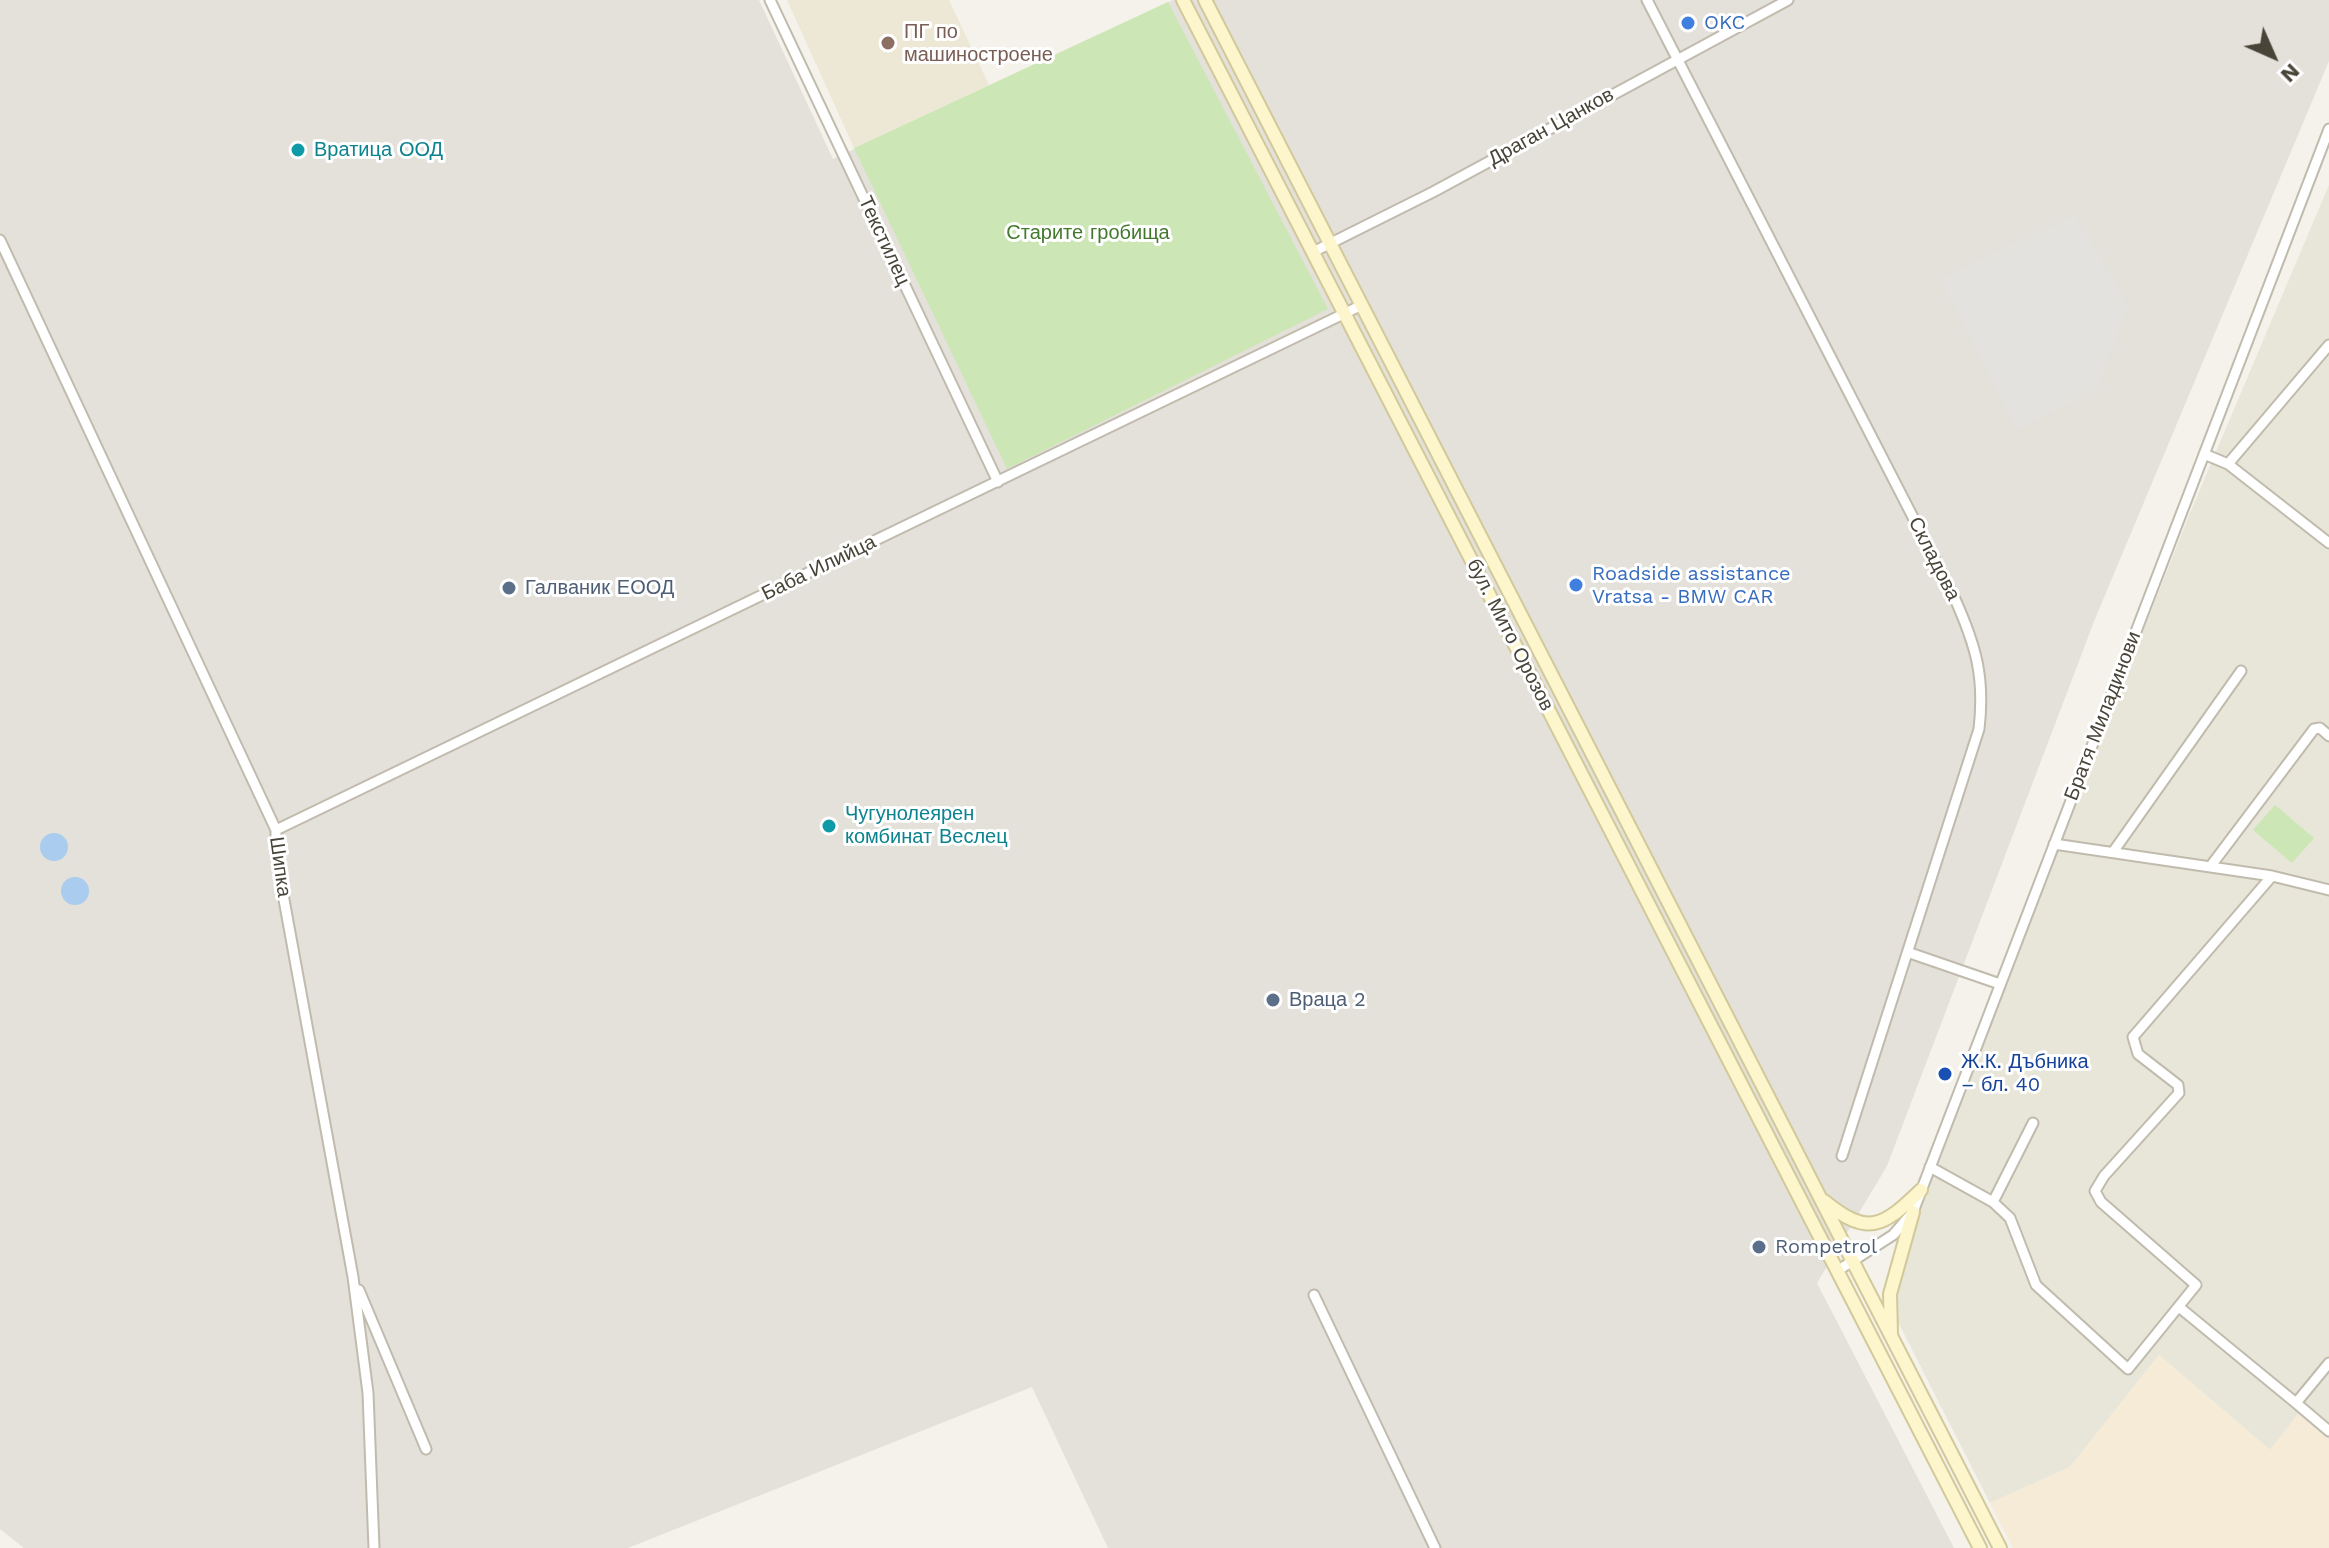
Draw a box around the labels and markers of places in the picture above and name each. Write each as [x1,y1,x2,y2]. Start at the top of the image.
place label: OKC [1704,11,1745,35]
marker: OKC [1679,14,1697,32]
place label: ПГ по машиностроене [904,20,1053,67]
marker: ПГ по машиностроене [879,34,897,52]
place label: Вратица ООД [314,138,443,162]
marker: Вратица ООД [289,141,307,159]
place label: Roadside assistance Vratsa - BMW CAR [1592,562,1791,609]
place label: Галваник ЕООД [525,576,674,600]
marker: Roadside assistance Vratsa - BMW CAR [1567,576,1585,594]
marker: Галваник ЕООД [500,579,518,597]
place label: Чугунолеярен комбинат Веслец [845,802,1008,849]
marker: Чугунолеярен комбинат Веслец [820,817,838,835]
place label: Враца 2 [1289,988,1366,1012]
marker: Враца 2 [1264,991,1282,1009]
place label: Ж.К. Дъбника – бл. 40 [1961,1050,2089,1097]
marker: Ж.К. Дъбника – бл. 40 [1936,1065,1954,1083]
place label: Rompetrol [1775,1235,1877,1259]
marker: Rompetrol [1750,1238,1768,1256]

